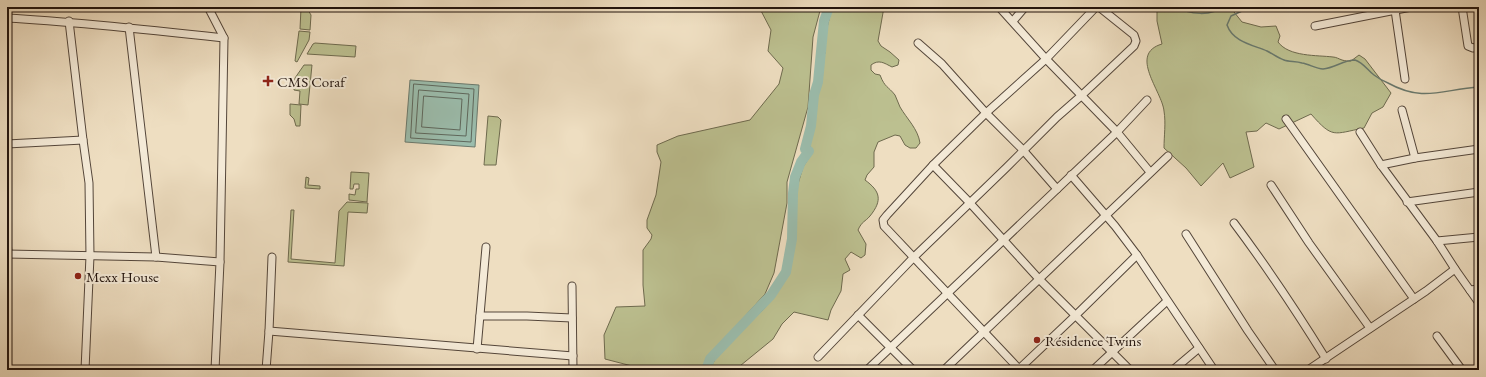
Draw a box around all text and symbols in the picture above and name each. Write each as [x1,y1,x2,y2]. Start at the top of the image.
place label: CMS Coraf [277,72,347,91]
marker: CMS Coraf [262,75,274,87]
place label: Mexx House [86,267,159,286]
marker: Mexx House [73,271,83,281]
place label: Résidence Twins [1045,331,1142,350]
marker: Résidence Twins [1032,335,1042,345]

